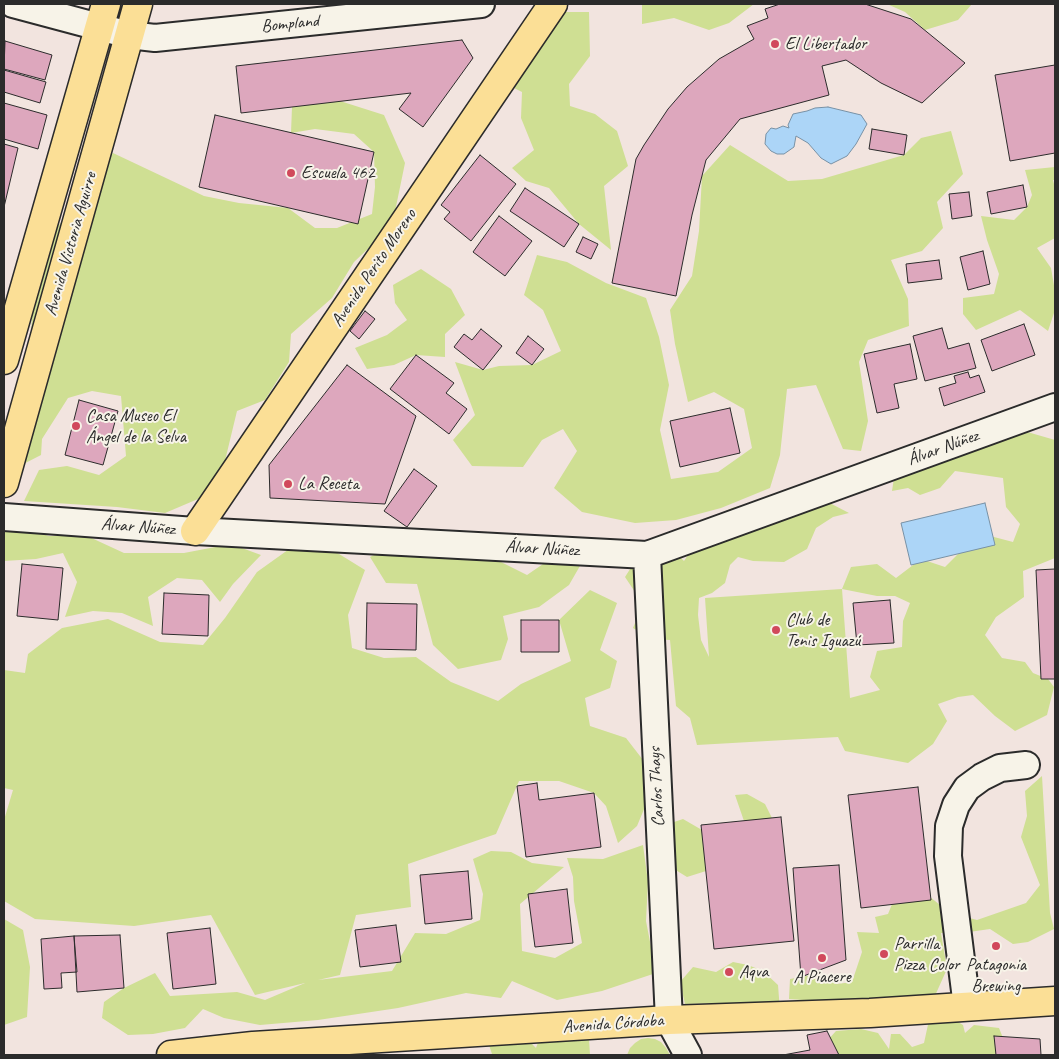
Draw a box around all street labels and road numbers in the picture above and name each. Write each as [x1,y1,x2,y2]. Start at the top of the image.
street label: Bompland [260,10,320,38]
street label: Avenida Victoria Aguirre [40,170,102,318]
street label: Avenida Perito Moreno [327,205,421,331]
street label: Álvar Núñez [905,425,981,471]
street label: Álvar Núñez [100,514,176,540]
street label: Álvar Núñez [505,536,579,562]
street label: Carlos Thays [644,747,670,827]
street label: Avenida Córdoba [562,1010,664,1038]

